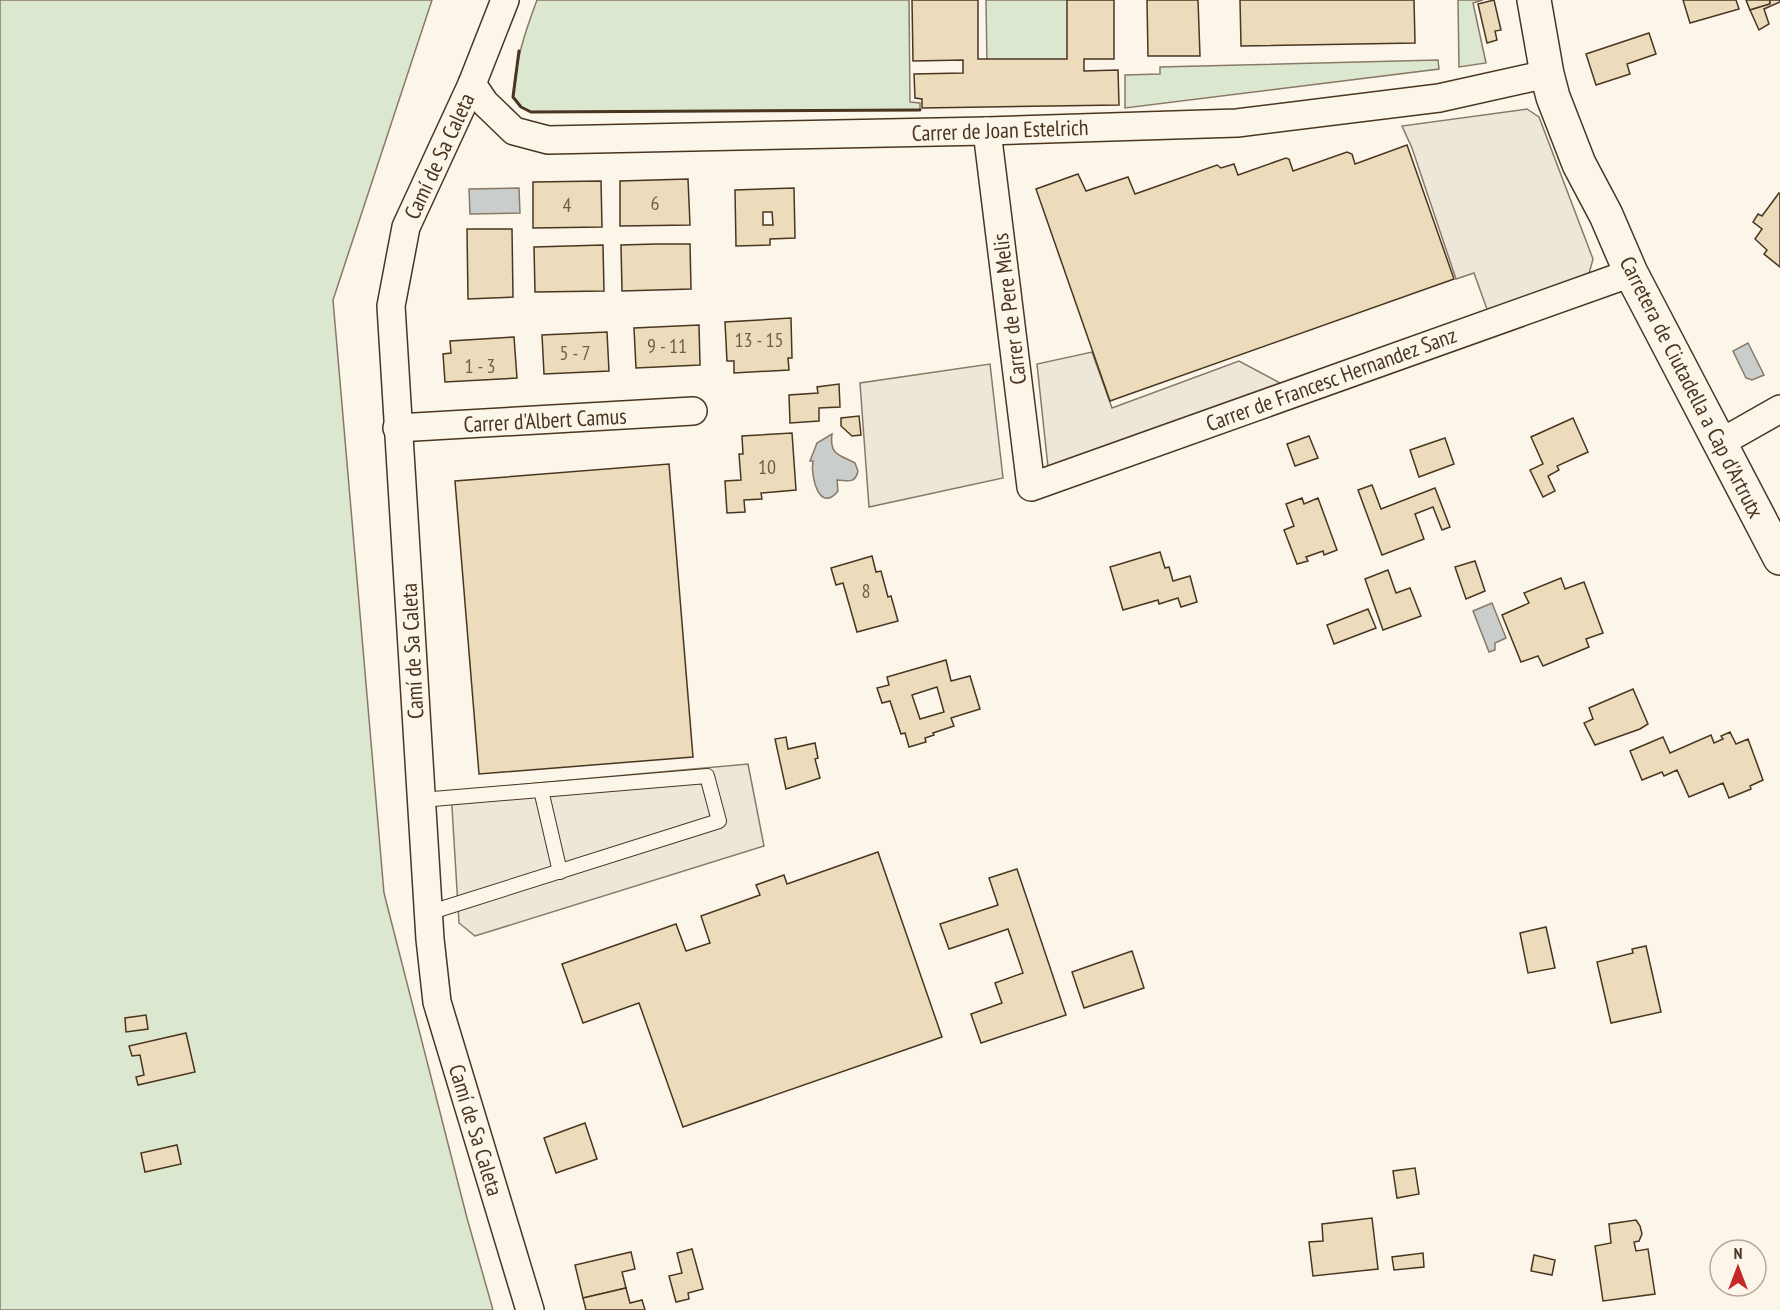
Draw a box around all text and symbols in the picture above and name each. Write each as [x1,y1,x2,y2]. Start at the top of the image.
street label: Camí de Sa Caleta [398,88,480,224]
street label: Carrer de Joan Estelrich [911,113,1089,147]
house number: 6 [651,190,660,216]
house number: 4 [563,192,572,218]
street label: Carrer de Pere Melis [986,232,1032,386]
street label: Carretera de Ciutadella a Cap d'Artrutx [1614,251,1770,523]
street label: Carrer de Francesc Hernandez Sanz [1202,321,1460,437]
house number: 13 - 15 [735,327,783,353]
house number: 9 - 11 [647,333,687,359]
house number: 5 - 7 [560,340,590,366]
house number: 1 - 3 [465,353,495,379]
street label: Carrer d'Albert Camus [463,402,627,438]
house number: 10 [758,454,776,480]
house number: 8 [862,578,871,604]
street label: Camí de Sa Caleta [394,582,430,720]
street label: Camí de Sa Caleta [443,1061,509,1199]
north arrow [1708,1238,1768,1298]
text: N [1734,1243,1742,1263]

